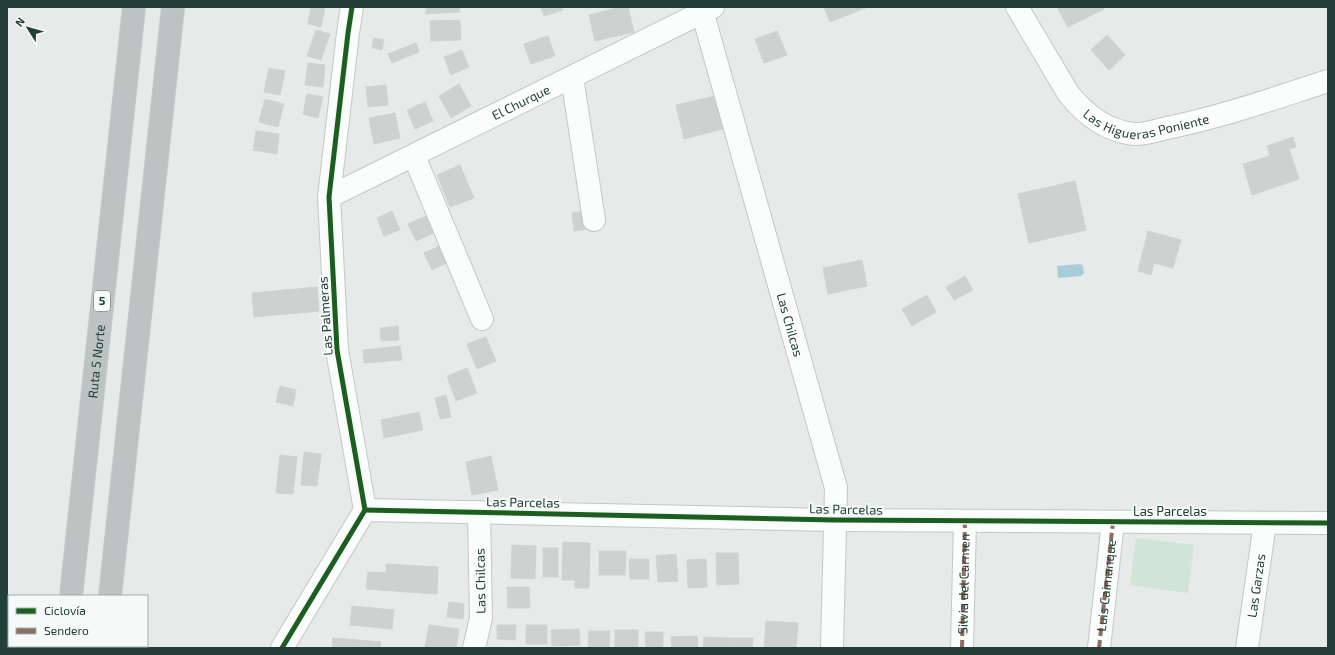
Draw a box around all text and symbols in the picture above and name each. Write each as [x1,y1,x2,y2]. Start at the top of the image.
north arrow [8,8,48,48]
text: N [12,15,27,29]
street label: El Churque [489,81,553,123]
street label: Las Higueras Poniente [1080,106,1211,142]
street label: Las Palmeras [314,276,336,356]
road number: 5 [94,291,110,311]
street label: Las Chilcas [774,291,807,358]
street label: Ruta 5 Norte [84,324,108,399]
street label: Las Parcelas [486,493,560,511]
street label: Las Parcelas [809,500,883,518]
street label: Las Parcelas [1133,503,1207,519]
street label: Silvia del Carmen [954,533,973,635]
street label: Luis Caimanque [1093,538,1119,632]
street label: Las Chilcas [471,548,489,614]
street label: Las Garzas [1243,553,1268,619]
legend [8,595,148,647]
text: Ciclovía [44,603,86,617]
text: Sendero [44,623,89,637]

